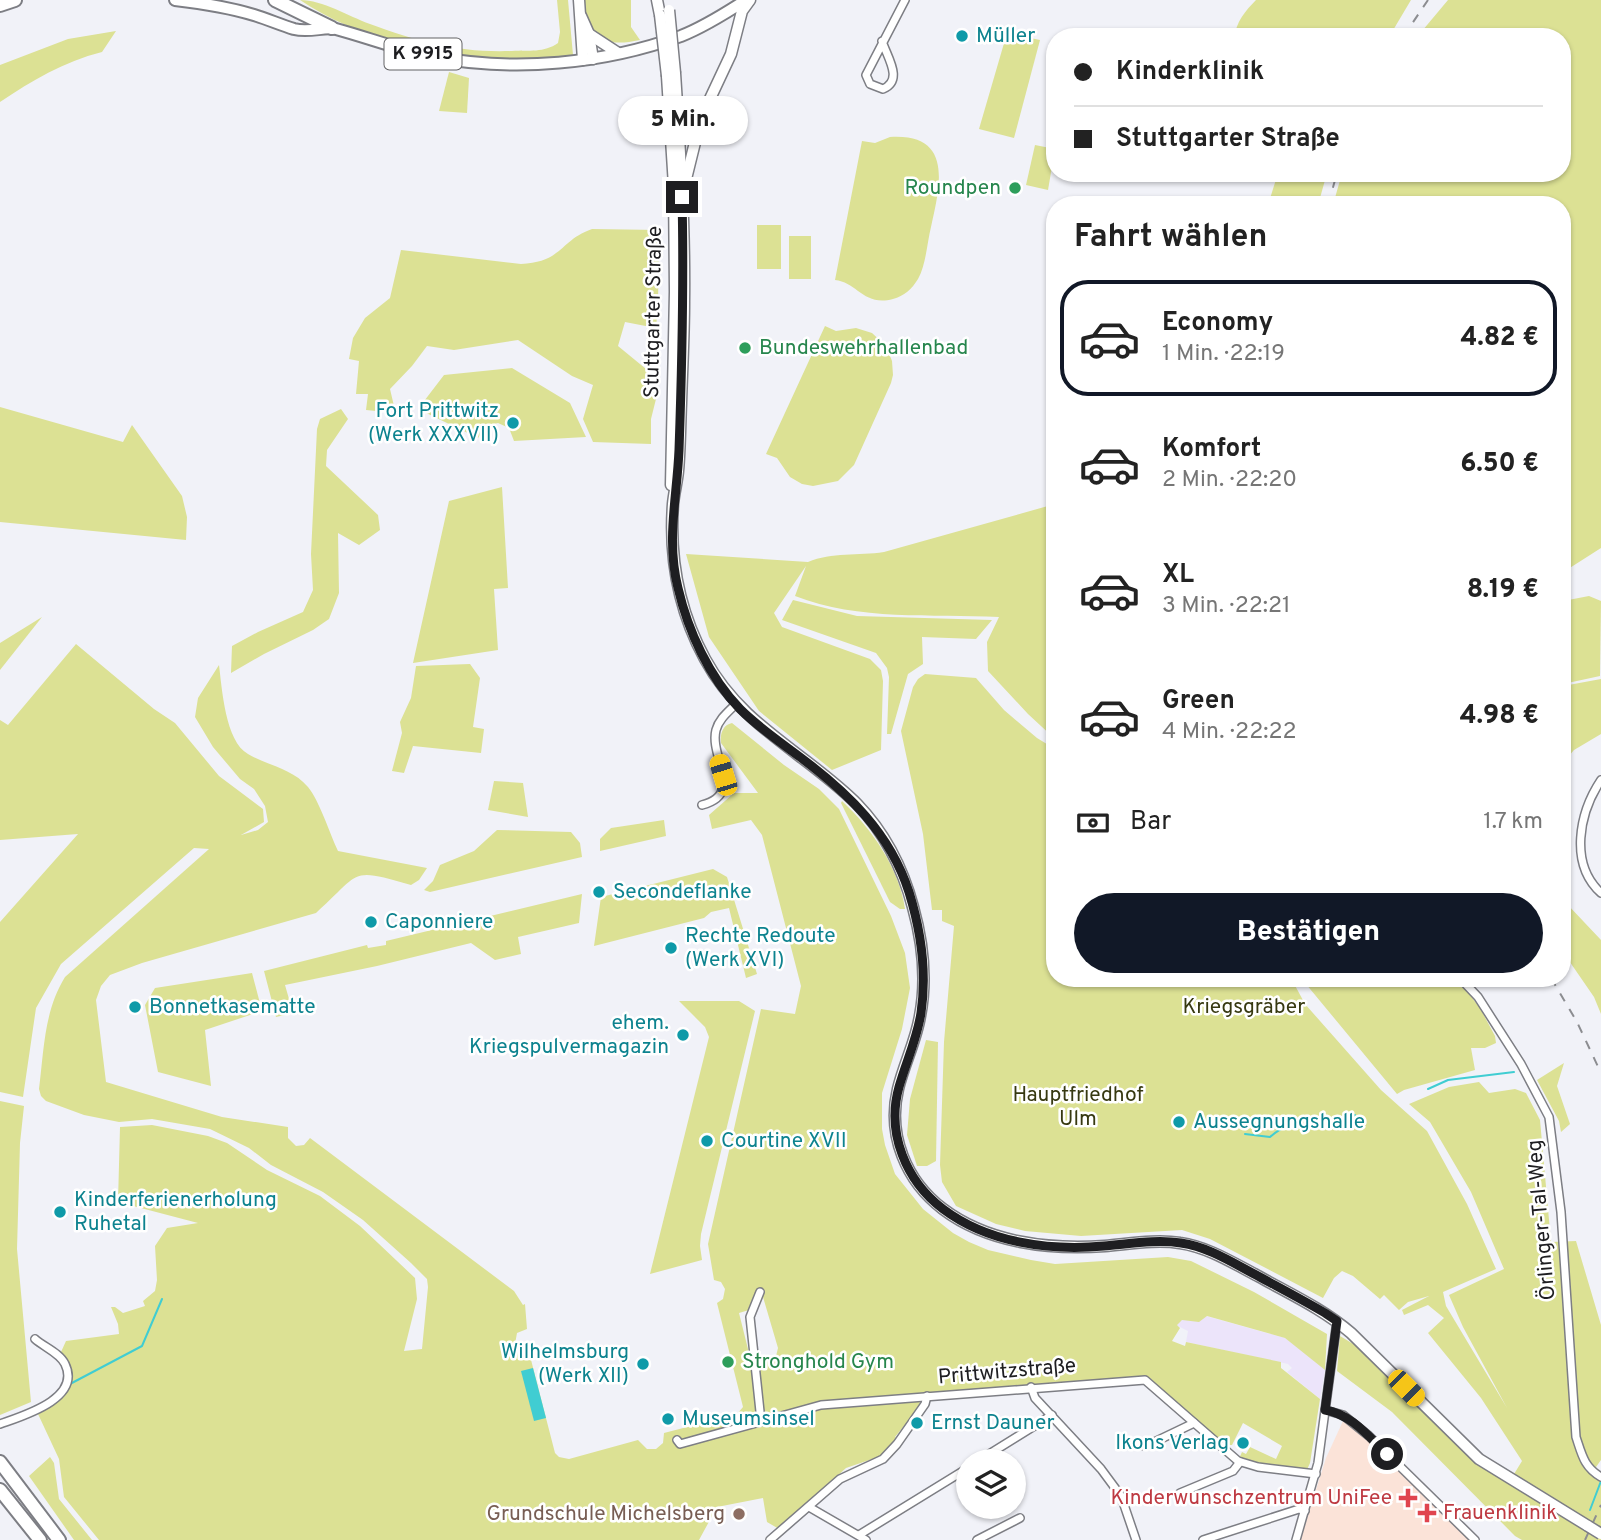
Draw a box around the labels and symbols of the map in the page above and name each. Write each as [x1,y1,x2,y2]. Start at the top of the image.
place label: Müller [976,23,1035,50]
marker: Müller [954,28,970,44]
road number: K 9915 [384,38,462,70]
callout: 5 Min. [617,96,747,144]
place label: Roundpen [904,175,1001,202]
marker: Roundpen [1007,180,1023,196]
route end [666,181,698,213]
street label: Stuttgarter Straße [639,226,669,398]
place label: Bundeswehrhallenbad [759,335,968,362]
marker: Bundeswehrhallenbad [737,340,753,356]
place label: Fort Prittwitz (Werk XXXVII) [368,398,499,449]
marker: Fort Prittwitz (Werk XXXVII) [505,415,521,431]
car [707,752,740,798]
place label: Secondeflanke [613,879,751,906]
marker: Secondeflanke [591,884,607,900]
place label: Caponniere [385,909,493,936]
marker: Caponniere [363,914,379,930]
place label: Rechte Redoute (Werk XVI) [685,923,836,974]
marker: Rechte Redoute (Werk XVI) [663,940,679,956]
place label: Bonnetkasematte [149,994,316,1021]
park label: Kriegsgräber [1183,994,1305,1021]
marker: Bonnetkasematte [127,999,143,1015]
place label: ehem. Kriegspulvermagazin [469,1010,669,1061]
marker: ehem. Kriegspulvermagazin [675,1027,691,1043]
park label: Hauptfriedhof Ulm [1012,1082,1144,1133]
place label: Aussegnungshalle [1193,1109,1365,1136]
marker: Aussegnungshalle [1171,1114,1187,1130]
place label: Courtine XVII [721,1128,847,1155]
marker: Courtine XVII [699,1133,715,1149]
street label: Örlinger-Tal-Weg [1522,1139,1562,1301]
place label: Kinderferienerholung Ruhetal [74,1187,277,1238]
marker: Kinderferienerholung Ruhetal [52,1204,68,1220]
place label: Wilhelmsburg (Werk XII) [501,1339,629,1390]
place label: Stronghold Gym [742,1349,894,1376]
street label: Prittwitzstraße [937,1353,1077,1391]
marker: Stronghold Gym [720,1354,736,1370]
marker: Wilhelmsburg (Werk XII) [635,1356,651,1372]
car [1384,1366,1429,1410]
place label: Museumsinsel [682,1406,815,1433]
place label: Ernst Dauner [931,1410,1055,1437]
marker: Museumsinsel [660,1411,676,1427]
marker: Ernst Dauner [909,1415,925,1431]
place label: Ikons Verlag [1115,1430,1229,1457]
marker: Ikons Verlag [1235,1435,1251,1451]
route start [1371,1438,1403,1470]
place label: Kinderwunschzentrum UniFee [1110,1485,1392,1512]
marker: Kinderwunschzentrum UniFee [1398,1488,1418,1508]
place label: Frauenklinik [1443,1500,1557,1527]
place label: Grundschule Michelsberg [487,1501,725,1528]
marker: Frauenklinik [1417,1503,1437,1523]
marker: Grundschule Michelsberg [731,1506,747,1522]

